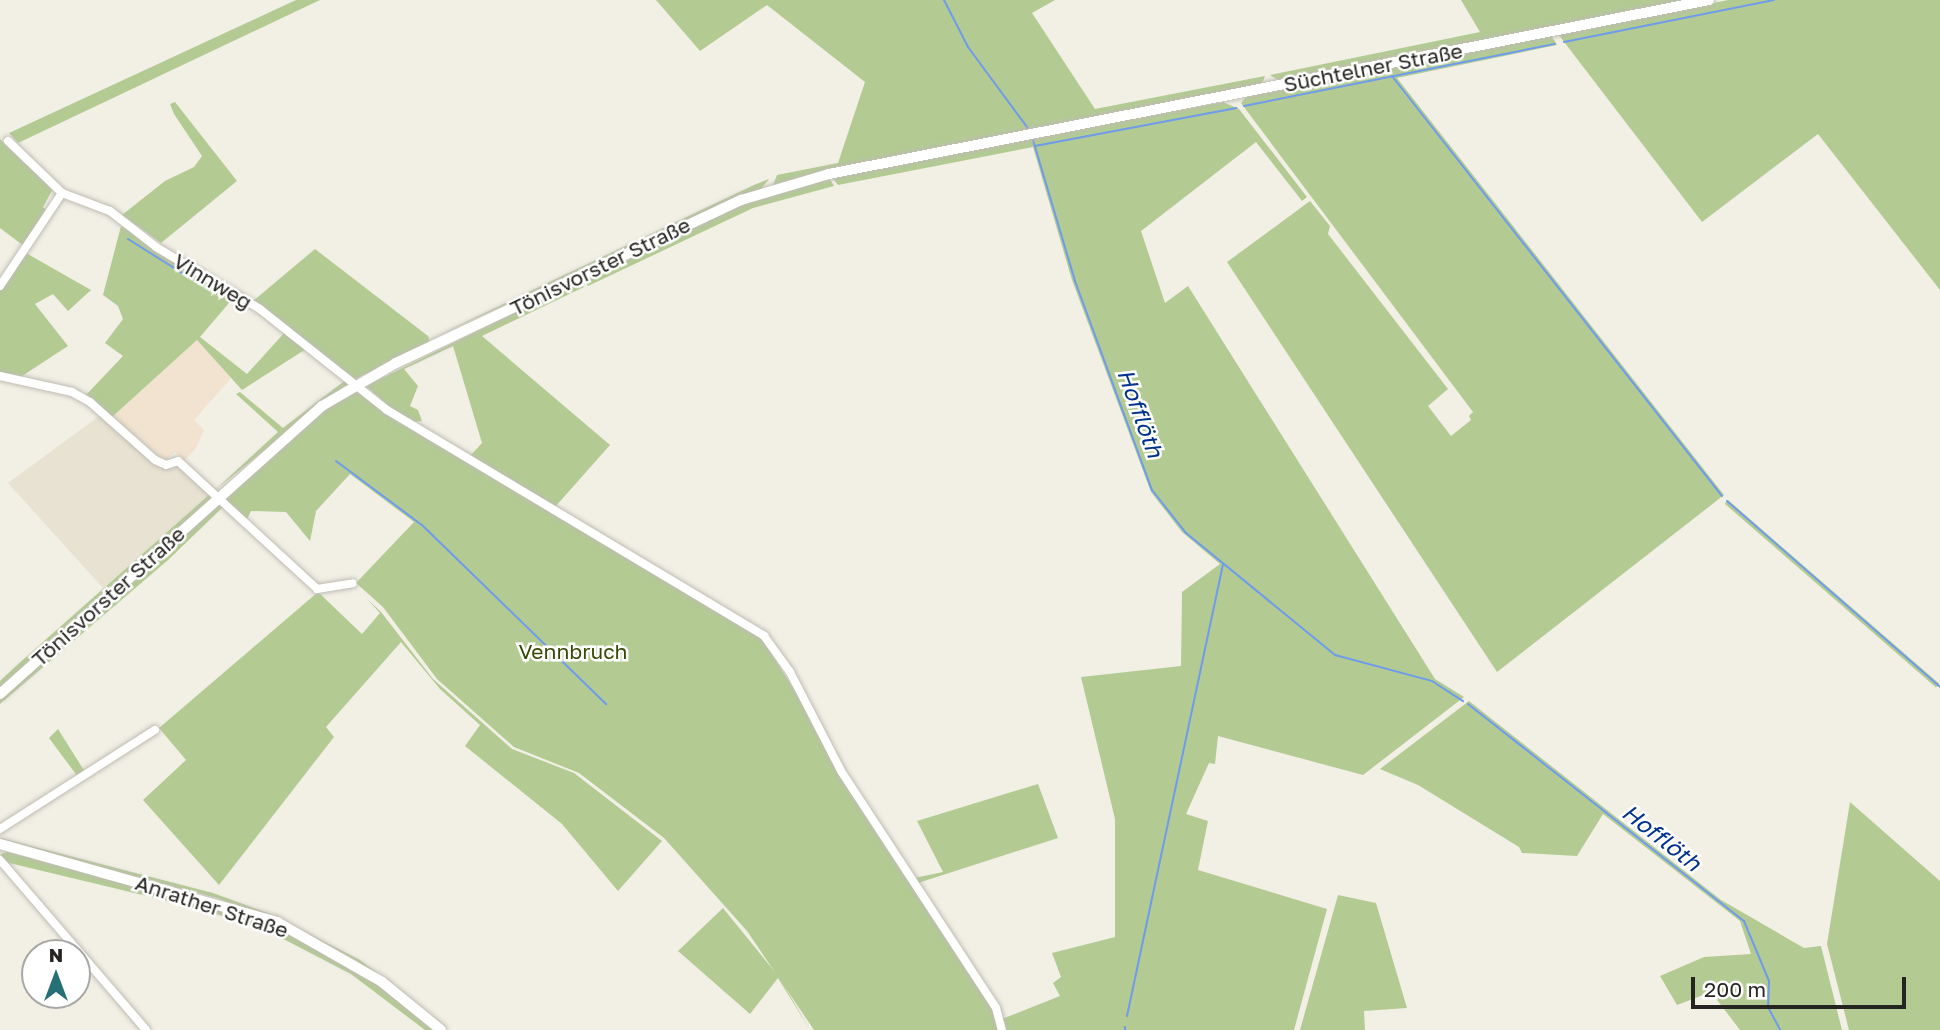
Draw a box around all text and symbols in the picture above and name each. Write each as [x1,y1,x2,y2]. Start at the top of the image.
street label: Süchtelner Straße [1281,37,1465,97]
street label: Tönisvorster Straße [506,212,694,320]
street label: Vinnweg [169,248,257,314]
water label: Hofflöth [1112,365,1170,461]
street label: Tönisvorster Straße [26,521,190,671]
park label: Vennbruch [519,638,627,664]
water label: Hofflöth [1617,798,1707,876]
street label: Anrather Straße [132,869,292,943]
north arrow [21,939,91,1009]
text: N [49,943,63,966]
scale bar [1695,964,1910,1008]
text: 200 m [1704,976,1766,1002]

